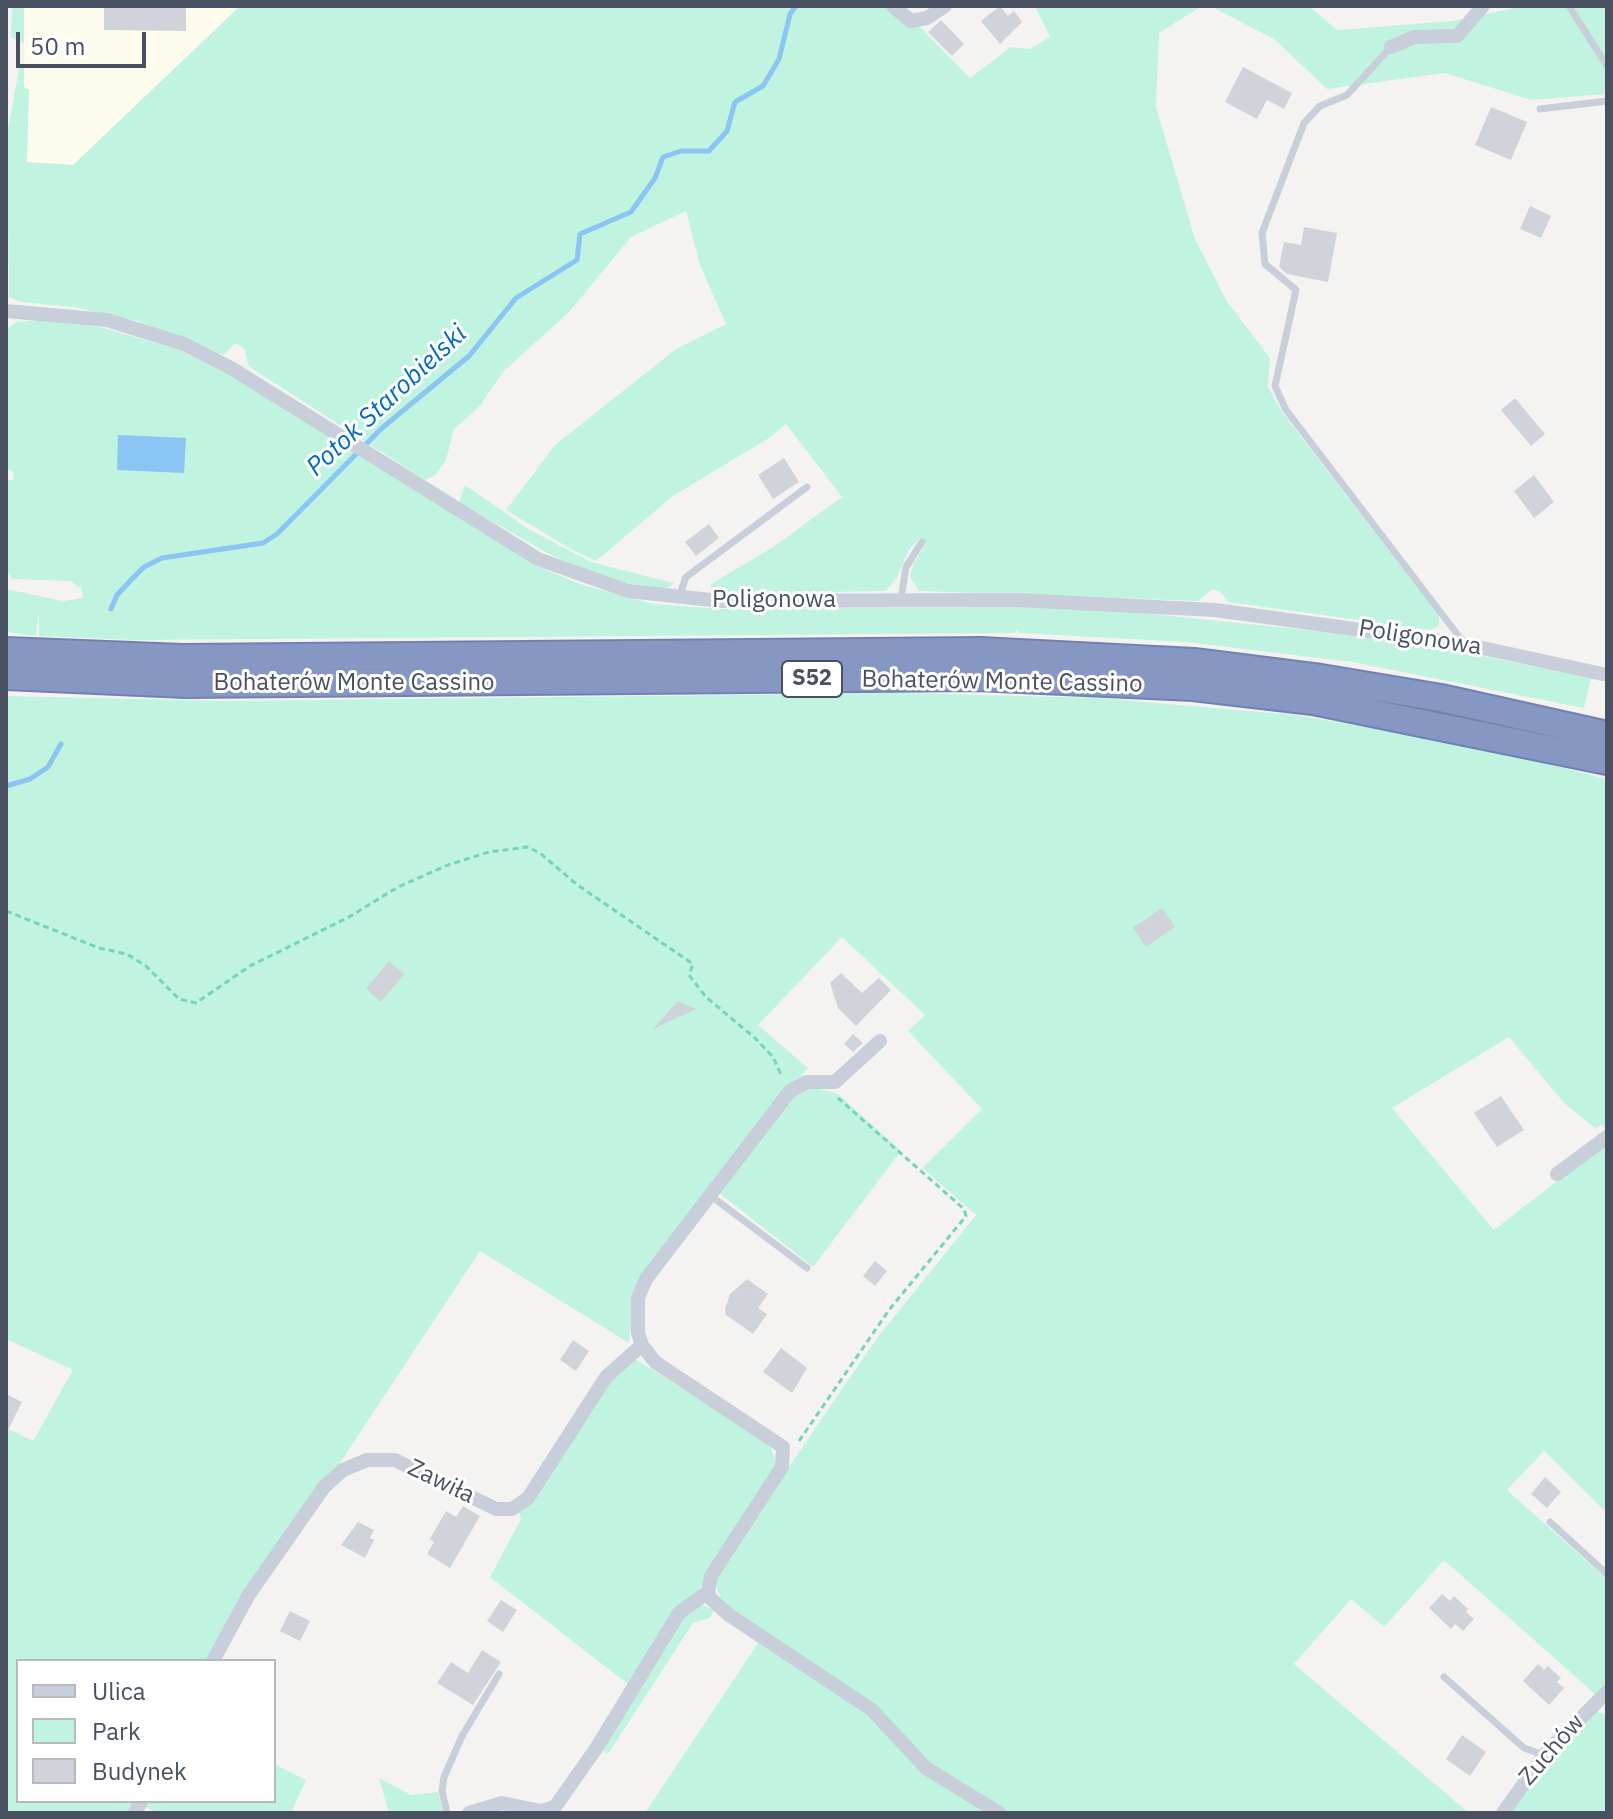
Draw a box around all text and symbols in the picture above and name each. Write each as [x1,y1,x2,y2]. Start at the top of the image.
scale bar [20,16,150,66]
text: 50 m [30,30,85,62]
water label: Potok Starobielski [300,319,474,483]
street label: Poligonowa [712,586,836,614]
street label: Poligonowa [1357,614,1483,662]
road number: S52 [782,661,842,697]
street label: Bohaterów Monte Cassino [861,665,1143,699]
street label: Bohaterów Monte Cassino [214,669,494,697]
street label: Zawiła [403,1454,479,1510]
legend [16,1659,276,1803]
text: Ulica [92,1675,146,1707]
street label: Zuchów [1513,1709,1591,1791]
text: Park [92,1715,141,1747]
text: Budynek [92,1755,187,1787]

